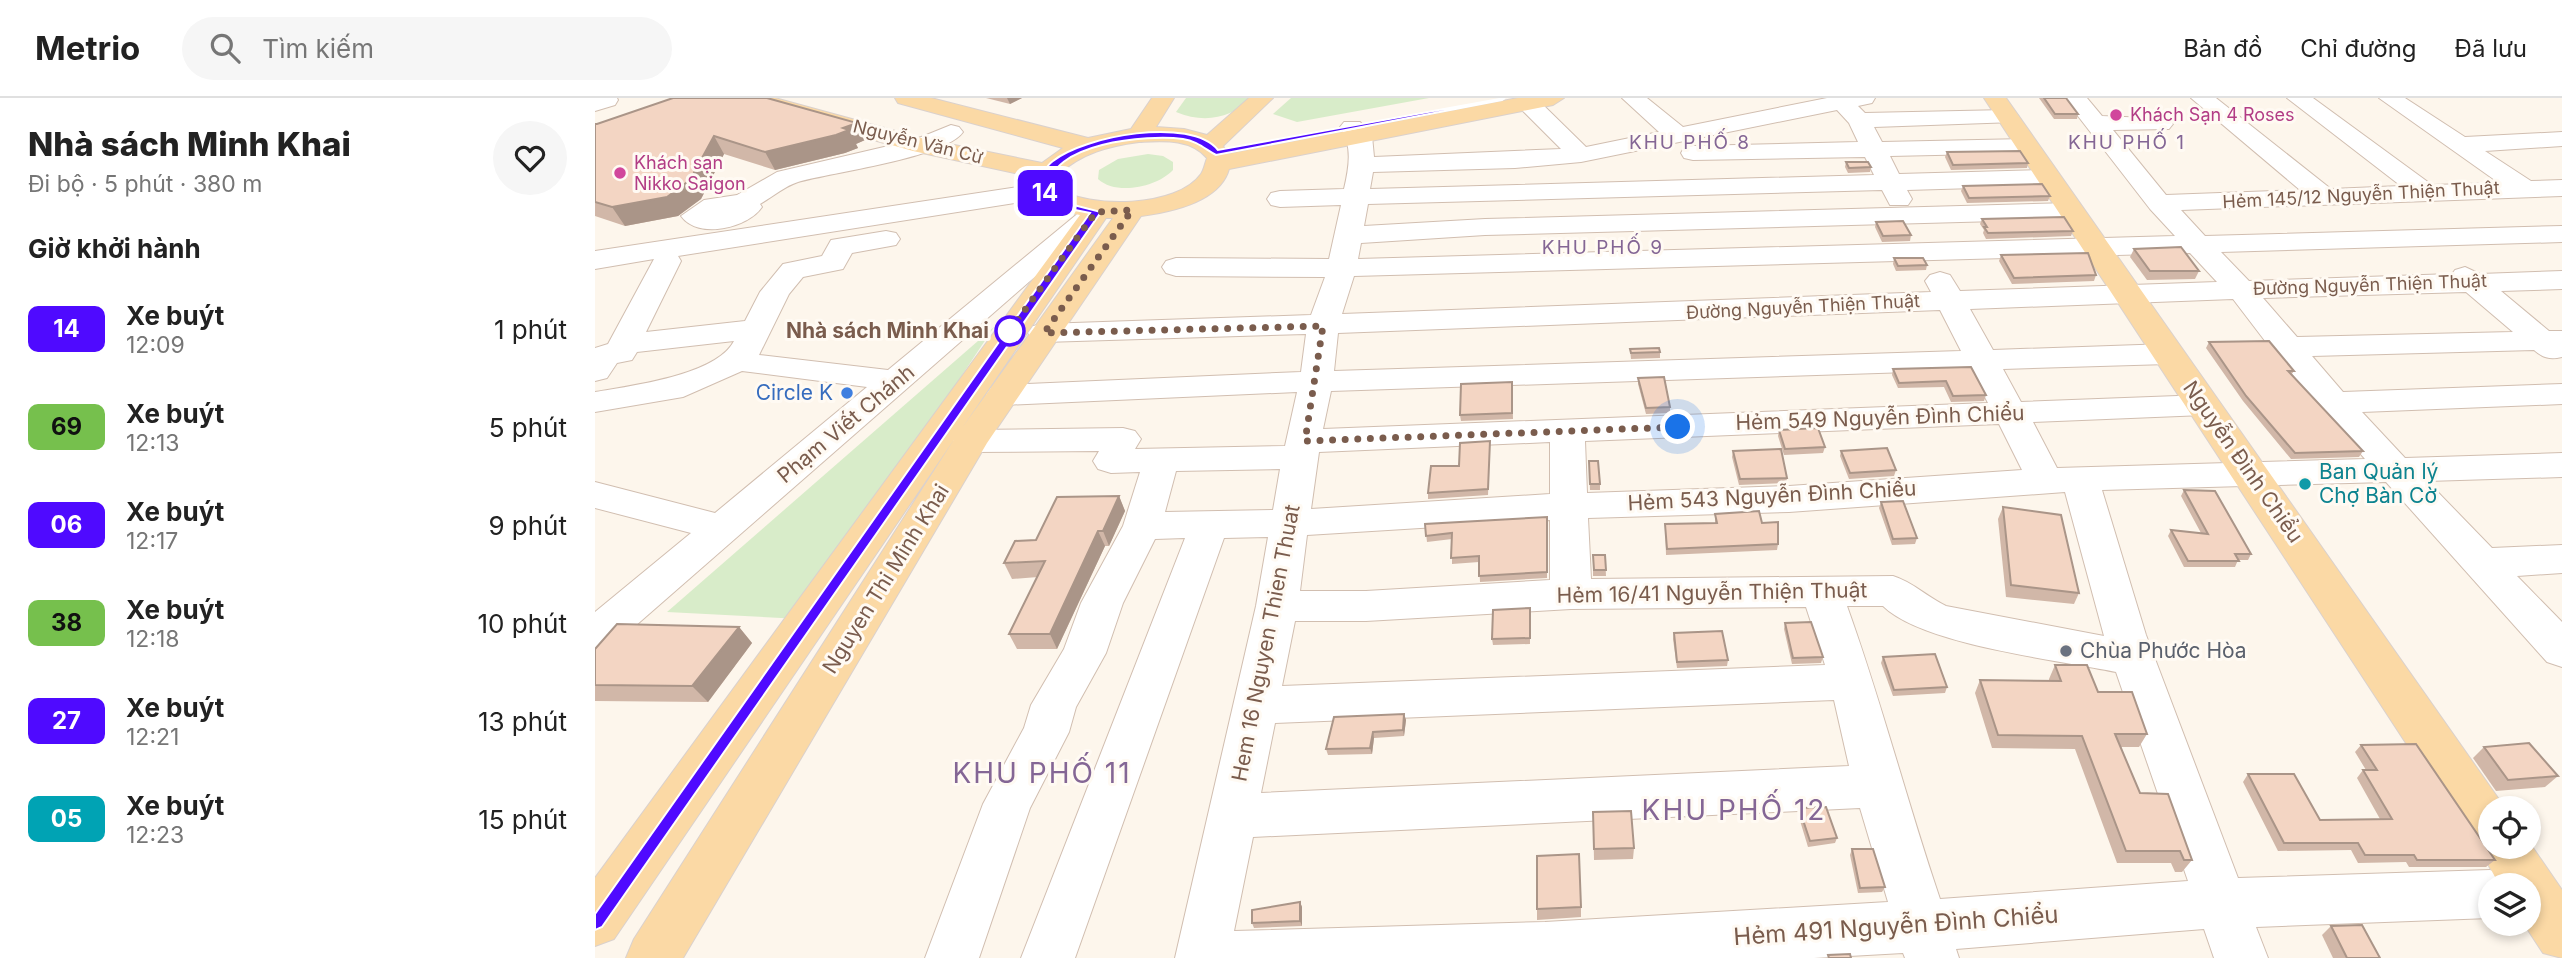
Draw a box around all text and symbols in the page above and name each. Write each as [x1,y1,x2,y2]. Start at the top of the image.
search box [182,17,672,80]
text: Metrio [35,28,140,68]
icon: search [206,29,244,67]
text: Tìm kiếm [262,33,374,64]
text: Bản đồ [2183,34,2262,63]
text: Chỉ đường [2300,34,2417,63]
text: Đã lưu [2455,34,2527,63]
place label: Khách Sạn 4 Roses [2130,104,2295,125]
marker: Khách Sạn 4 Roses [2108,107,2124,123]
street label: Nguyễn Văn Cừ [851,115,985,168]
button: heart [493,121,567,195]
text: Nhà sách Minh Khai [28,124,351,164]
district label: KHU PHỐ 8 [1629,128,1751,154]
district label: KHU PHỐ 1 [2068,128,2186,154]
place label: Khách sạn Nikko Saigon [634,152,746,194]
marker: Khách sạn Nikko Saigon [612,165,628,181]
text: Đi bộ · 5 phút · 380 m [28,170,262,198]
line badge: 14 [1014,170,1077,216]
street label: Hẻm 145/12 Nguyễn Thiện Thuật [2222,177,2500,212]
text: 14 [1032,178,1058,207]
text: Giờ khởi hành [28,233,201,264]
district label: KHU PHỐ 9 [1542,233,1664,259]
street label: Đường Nguyễn Thiện Thuật [2253,270,2487,299]
street label: Đường Nguyễn Thiện Thuật [1686,290,1920,323]
text: Xe buýt [126,300,224,331]
text: 14 [53,314,80,343]
text: 1 phút [494,314,567,345]
marker: Nhà sách Minh Khai [995,316,1025,346]
place label: Nhà sách Minh Khai [786,318,989,343]
text: 12:09 [126,331,185,359]
street label: Phạm Viết Chánh [772,359,919,488]
street label: Nguyễn Đình Chiểu [2178,376,2309,547]
place label: Circle K [756,380,833,405]
marker: Circle K [839,385,855,401]
text: Xe buýt [126,398,224,429]
street label: Hẻm 549 Nguyễn Ðình Chiểu [1735,400,2025,435]
your location [1660,409,1695,444]
text: 69 [51,412,82,441]
text: 5 phút [489,412,567,443]
text: 12:13 [126,429,180,457]
place label: Ban Quản lý Chợ Bàn Cờ [2319,459,2439,508]
street label: Hẻm 543 Nguyễn Ðình Chiểu [1627,475,1917,516]
marker: Ban Quản lý Chợ Bàn Cờ [2297,476,2313,492]
street label: Nguyen Thi Minh Khai [817,480,954,678]
text: Xe buýt [126,496,224,527]
street label: Hem 16 Nguyen Thien Thuat [1226,502,1305,783]
text: 06 [51,510,82,539]
text: 9 phút [488,510,567,541]
text: 12:17 [126,527,178,555]
street label: Hẻm 16/41 Nguyễn Thiện Thuật [1556,577,1868,608]
text: Xe buýt [126,594,224,625]
text: 38 [51,608,82,637]
text: 10 phút [478,608,567,639]
text: 12:18 [126,625,180,653]
place label: Chùa Phước Hòa [2080,638,2247,663]
marker: Chùa Phước Hòa [2058,643,2074,659]
text: Xe buýt [126,692,224,723]
text: 27 [52,706,81,735]
text: 13 phút [478,706,567,737]
text: 12:21 [126,723,179,751]
district label: KHU PHỐ 11 [952,752,1132,790]
district label: KHU PHỐ 12 [1642,789,1826,827]
text: Xe buýt [126,790,224,821]
map controls [2478,796,2541,936]
button: locate [2478,796,2541,859]
text: 05 [51,804,82,833]
text: 15 phút [478,804,567,835]
text: 12:23 [126,821,184,849]
button: layers [2478,873,2541,936]
street label: Hẻm 491 Nguyễn Ðình Chiểu [1732,900,2059,951]

